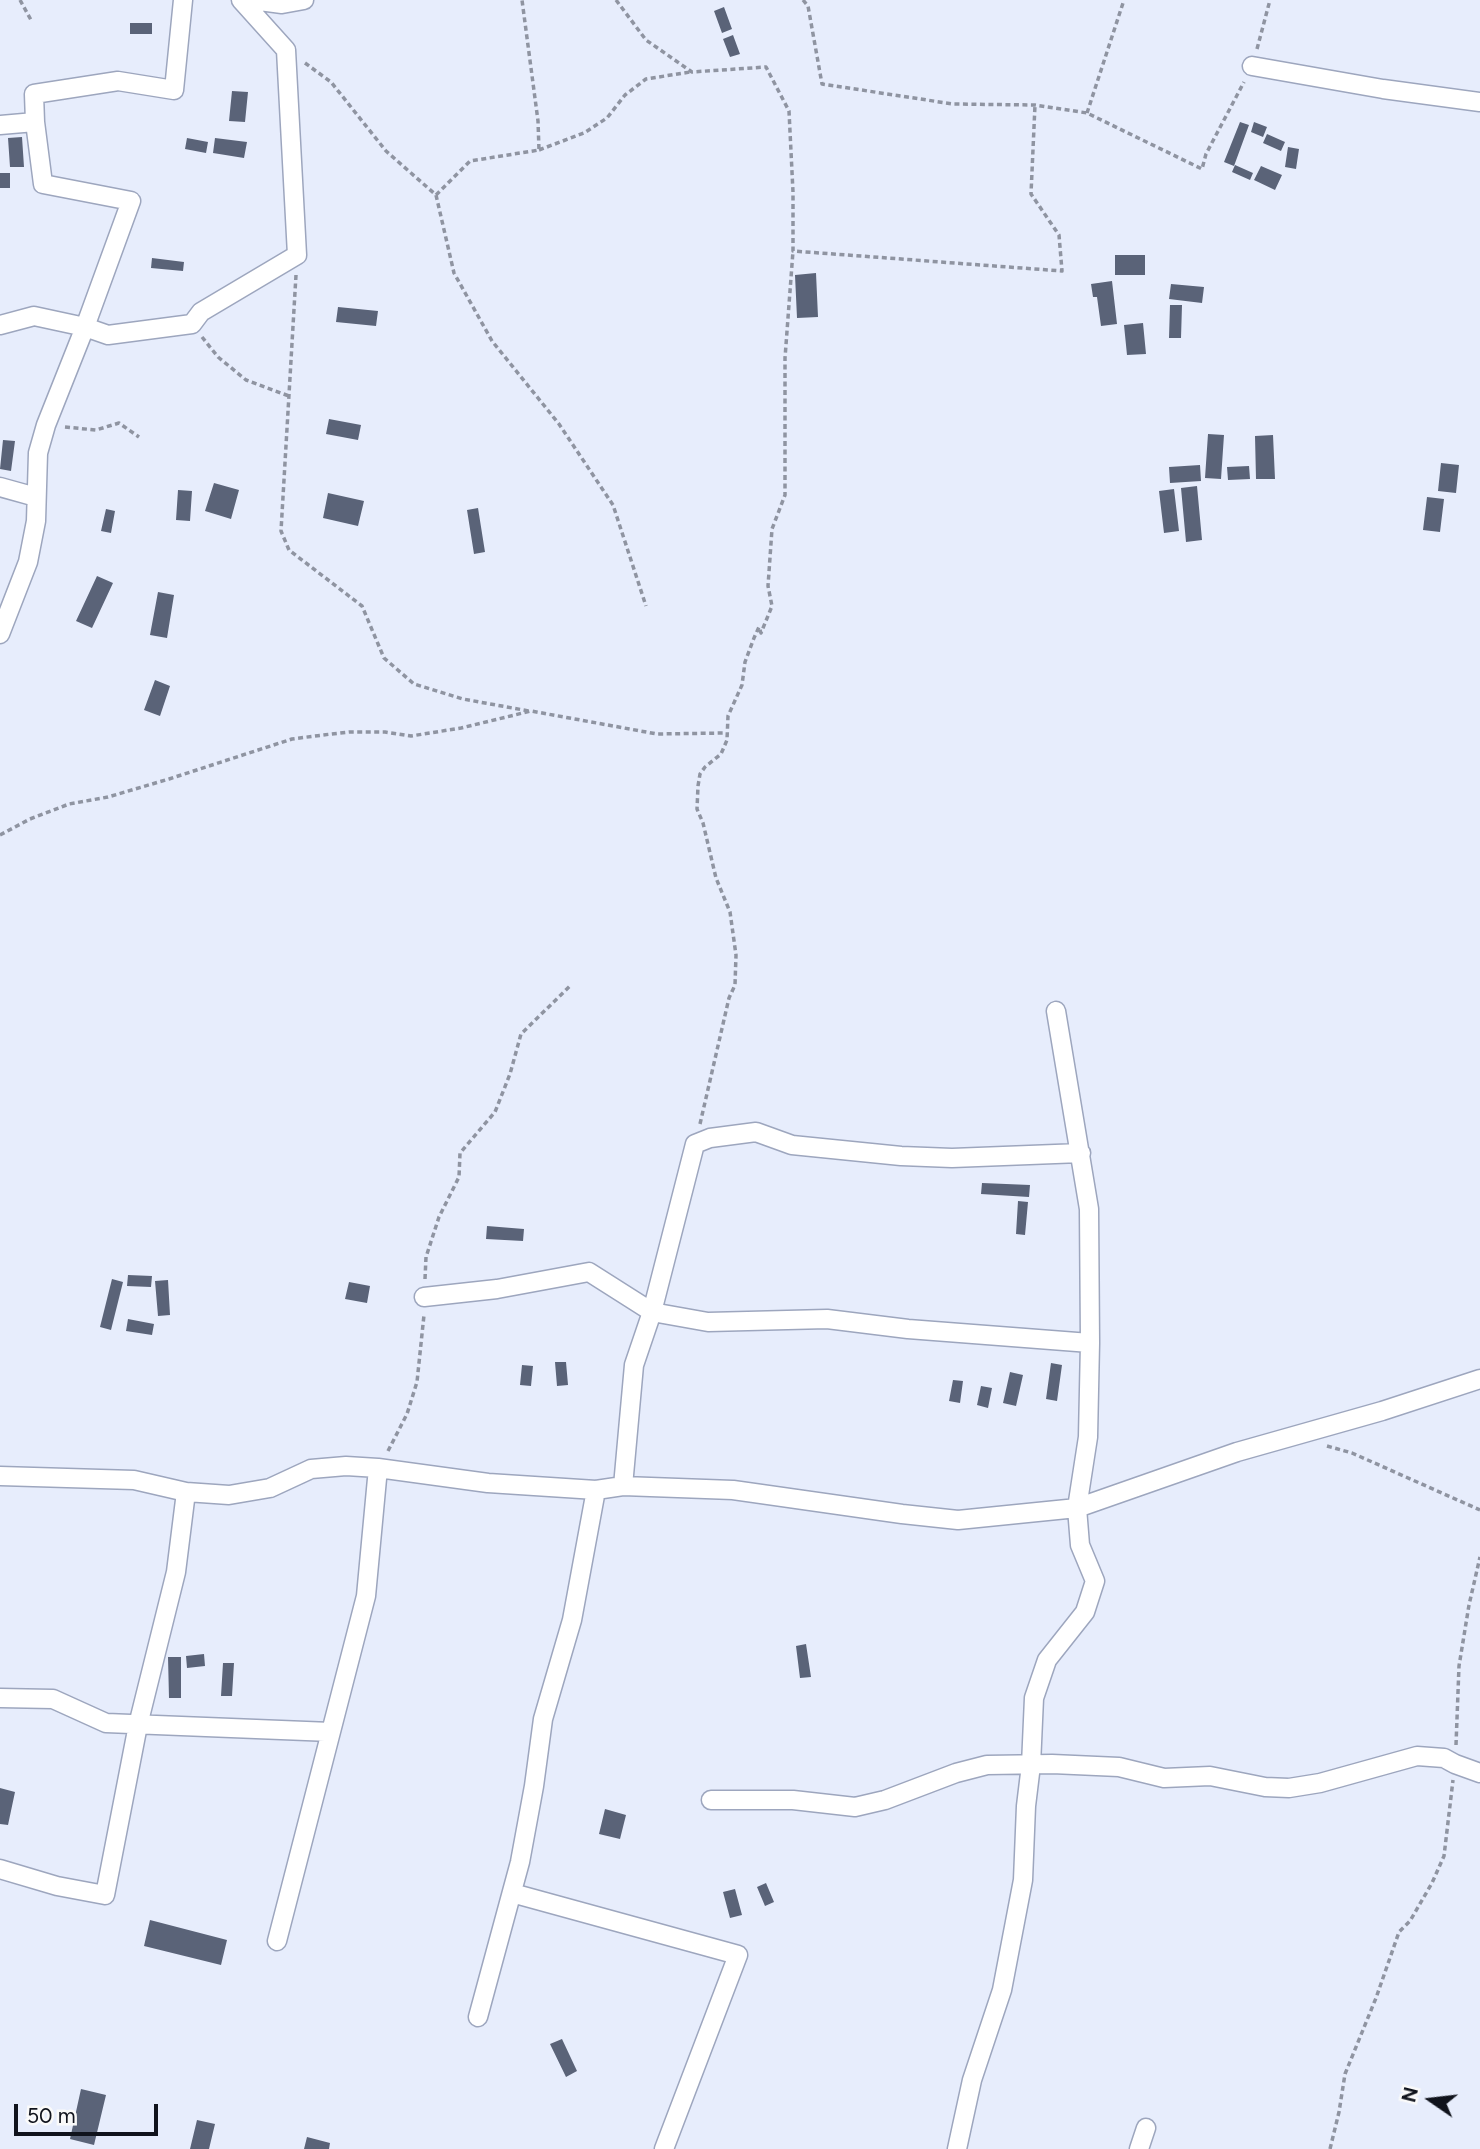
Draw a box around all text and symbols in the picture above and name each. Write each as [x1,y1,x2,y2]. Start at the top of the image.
north arrow [1396,2065,1466,2135]
text: N [1397,2085,1423,2105]
scale bar [18,2090,161,2134]
text: 50 m [27,2103,76,2128]

